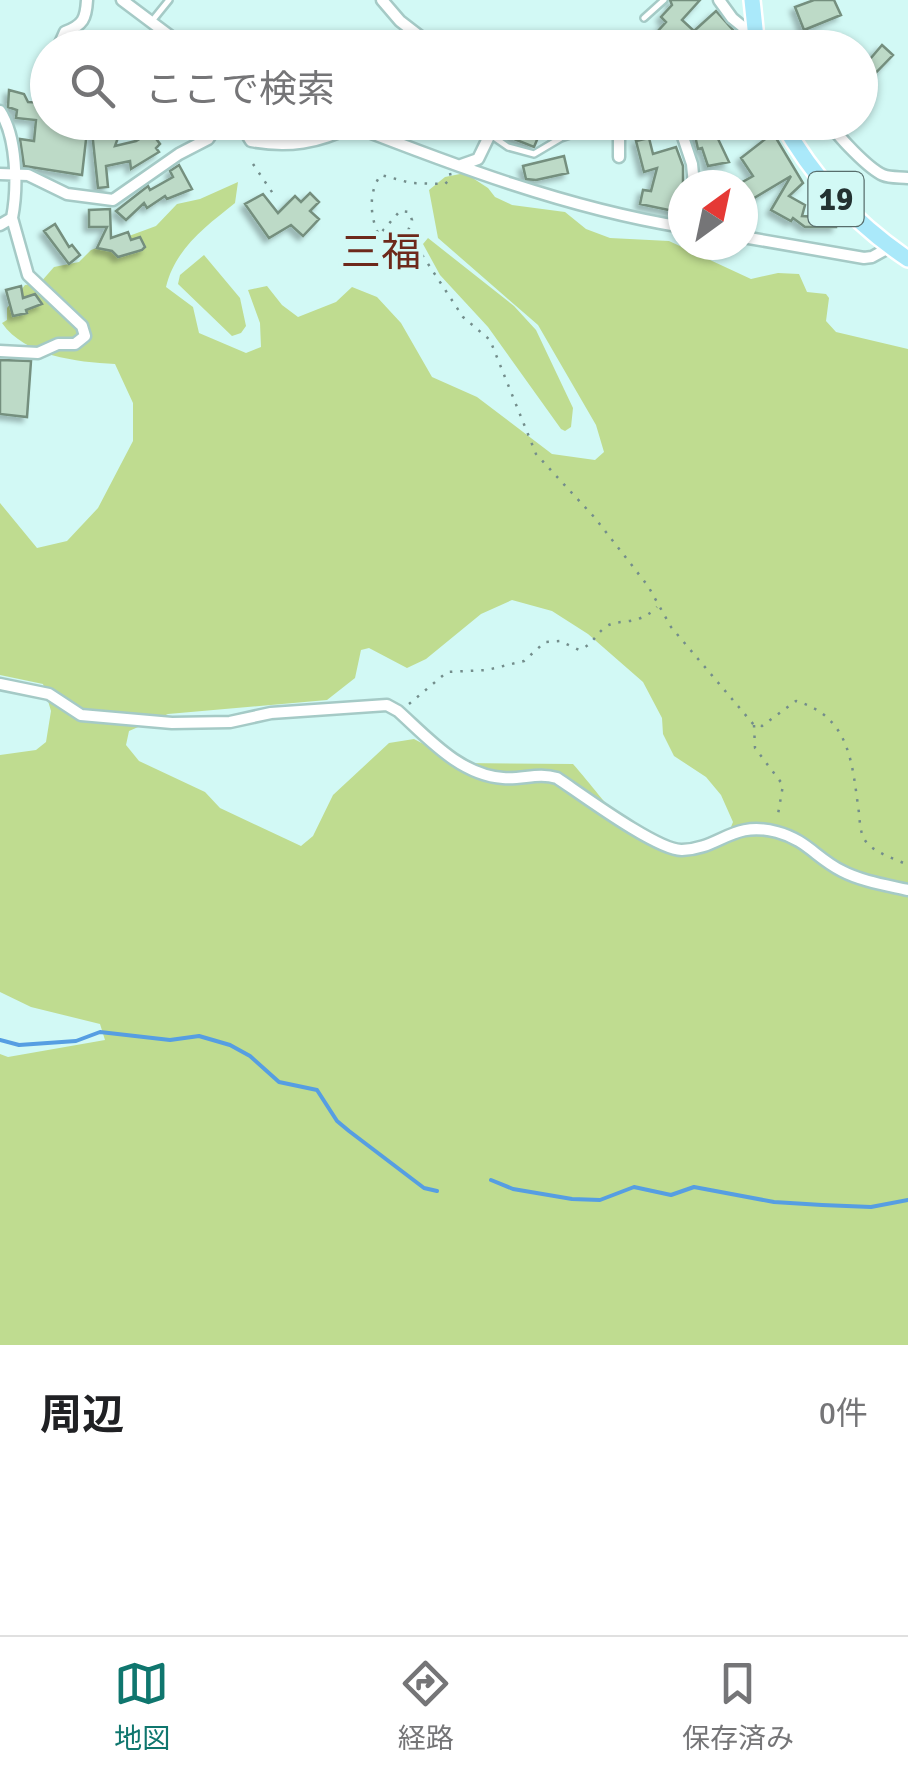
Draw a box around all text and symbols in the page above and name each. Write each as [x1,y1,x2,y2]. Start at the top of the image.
search box [30,30,878,140]
icon: search [65,58,120,113]
text: ここで検索 [145,66,335,113]
north arrow [668,170,758,260]
road number: 19 [808,172,864,226]
district label: 三福 [341,228,421,278]
text: 周辺 [40,1390,124,1441]
text: 0件 [819,1394,868,1433]
tab: 地図 [114,1656,170,1756]
tab: 経路 [398,1656,454,1756]
tab: 保存済み [682,1656,794,1756]

